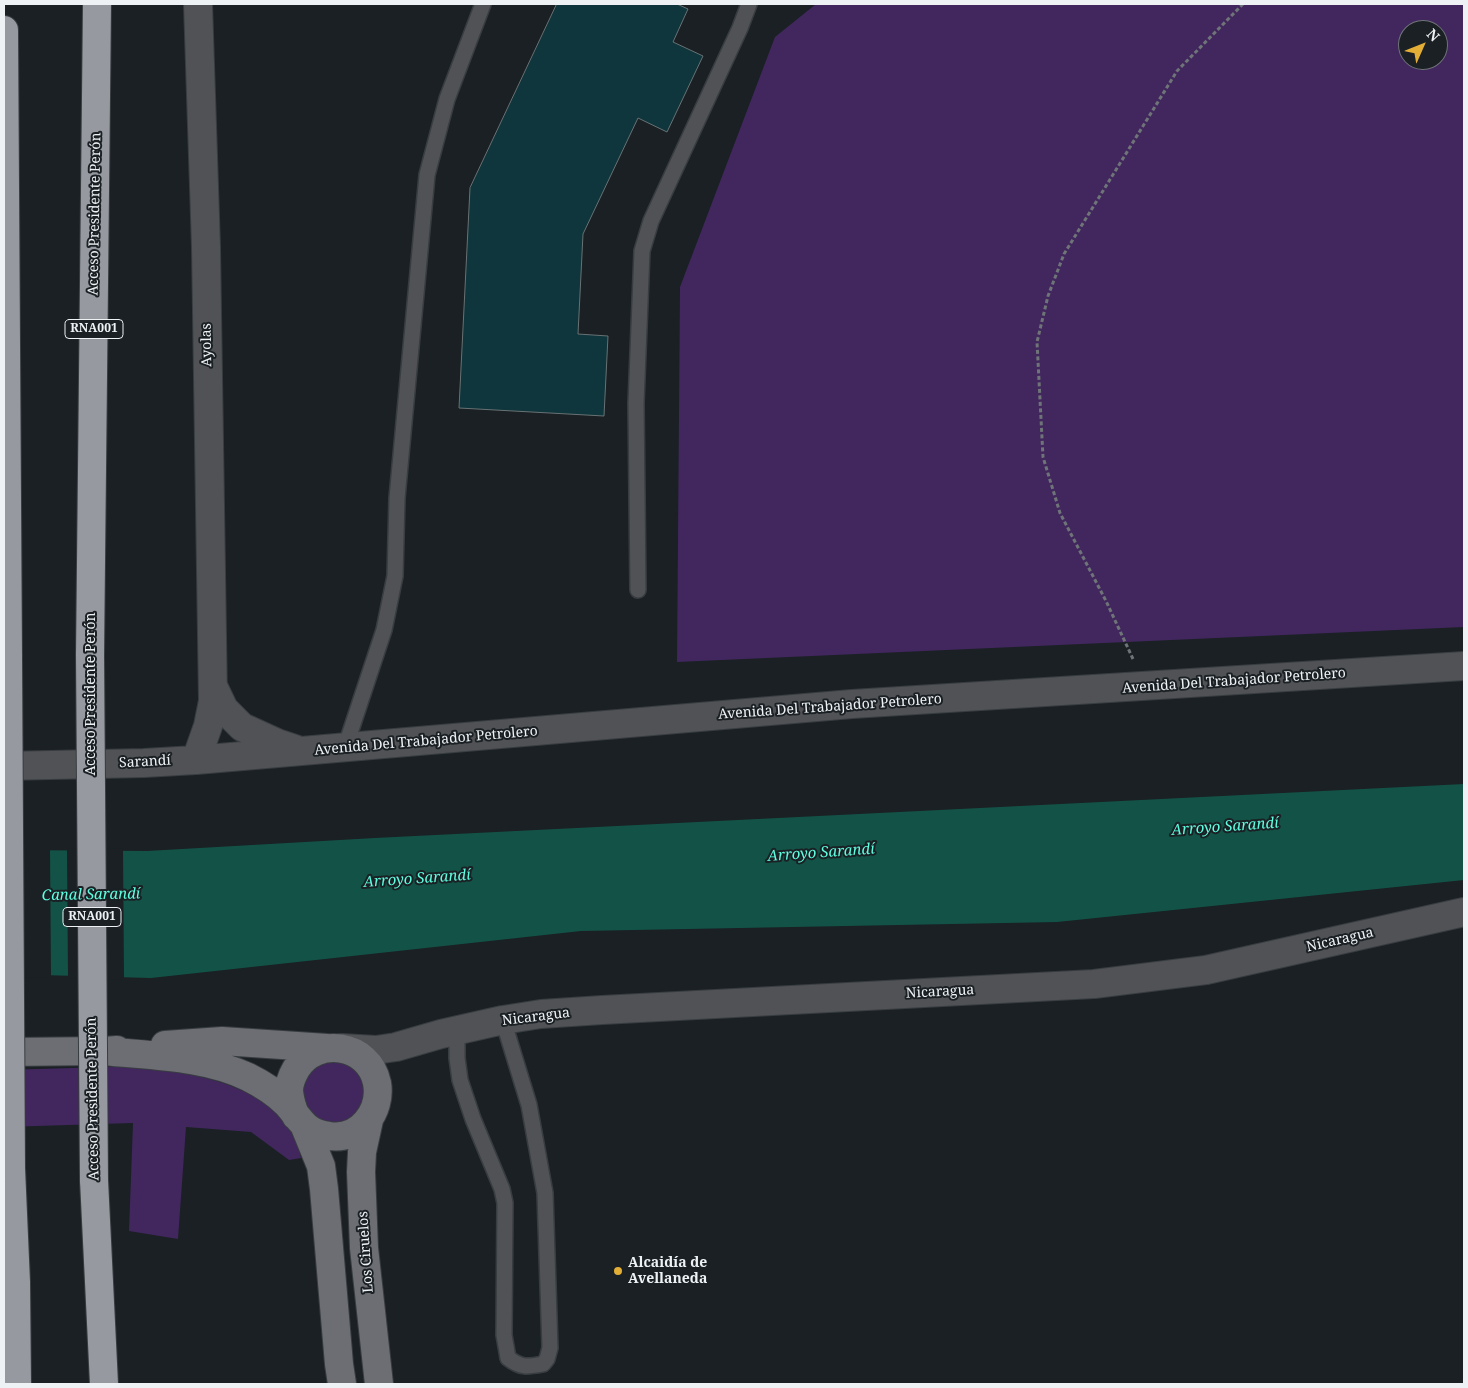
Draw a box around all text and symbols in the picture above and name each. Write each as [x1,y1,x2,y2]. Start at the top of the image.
north arrow [1398,20,1448,70]
text: N [1423,24,1444,45]
street label: Acceso Presidente Perón [85,132,105,296]
road number: RNA001 [65,320,123,338]
street label: Ayolas [198,323,216,367]
street label: Acceso Presidente Perón [83,612,99,776]
street label: Avenida Del Trabajador Petrolero [1122,665,1346,697]
street label: Avenida Del Trabajador Petrolero [718,691,942,723]
street label: Avenida Del Trabajador Petrolero [314,723,538,759]
street label: Sarandí [119,752,171,772]
water label: Arroyo Sarandí [1171,814,1279,840]
water label: Arroyo Sarandí [767,840,875,866]
water label: Arroyo Sarandí [363,866,471,892]
water label: Canal Sarandí [42,885,140,905]
road number: RNA001 [63,908,121,926]
street label: Nicaragua [1305,924,1375,956]
street label: Nicaragua [905,982,975,1002]
street label: Nicaragua [501,1004,571,1030]
street label: Acceso Presidente Perón [83,1017,103,1181]
street label: Los Ciruelos [355,1211,377,1293]
place label: Alcaidía de Avellaneda [628,1255,707,1288]
marker: Alcaidía de Avellaneda [612,1265,624,1277]

